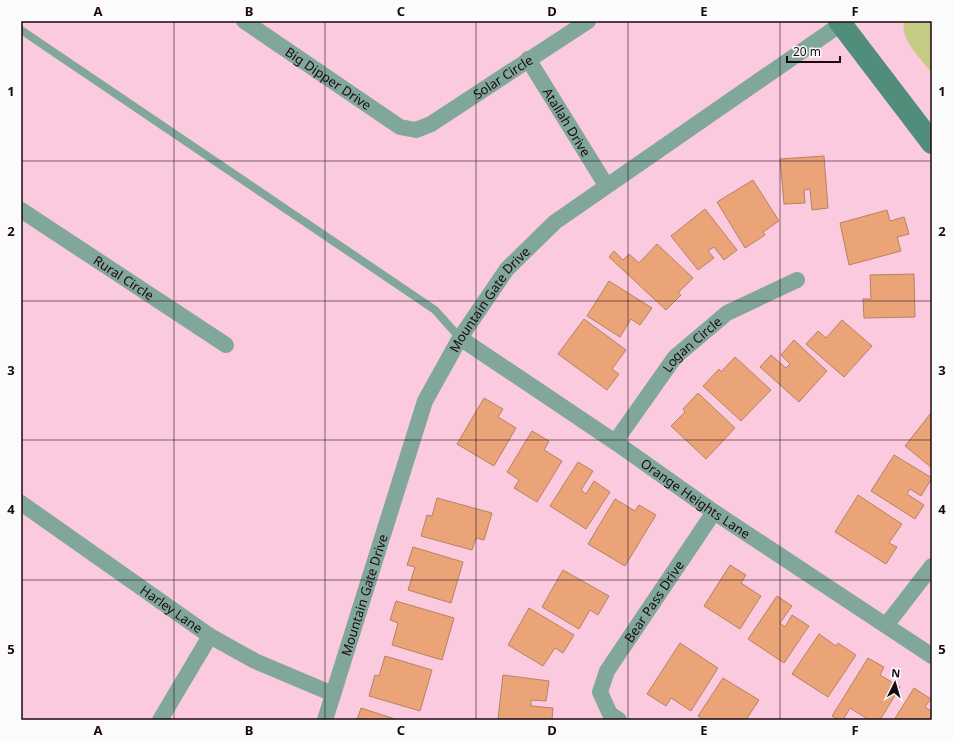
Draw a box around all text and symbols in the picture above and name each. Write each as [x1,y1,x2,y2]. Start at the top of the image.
text: A [94,2,103,20]
text: B [245,2,253,20]
text: C [397,2,405,20]
text: D [547,2,557,20]
text: E [700,2,708,20]
text: F [851,2,859,20]
scale bar [787,38,840,64]
street label: Big Dipper Drive [282,43,375,114]
text: 20 m [793,43,821,60]
street label: Solar Circle [469,51,536,103]
text: 1 [7,82,15,100]
text: 1 [938,82,946,100]
street label: Atallah Drive [539,84,595,160]
text: 2 [7,222,15,240]
text: 2 [938,222,946,240]
street label: Mountain Gate Drive [445,243,534,355]
street label: Rural Circle [90,251,157,304]
street label: Logan Circle [658,312,725,376]
text: 3 [7,361,15,379]
text: 3 [938,361,946,379]
street label: Orange Heights Lane [637,454,754,543]
text: 4 [7,500,15,518]
text: 4 [938,500,946,518]
street label: Mountain Gate Drive [337,532,392,658]
street label: Bear Pass Drive [620,557,688,646]
street label: Harley Lane [137,581,206,637]
text: 5 [7,640,15,658]
text: 5 [938,640,946,658]
north arrow [875,663,915,703]
text: N [891,665,901,680]
text: A [94,721,103,739]
text: B [245,721,253,739]
text: C [397,721,405,739]
text: D [547,721,557,739]
text: E [700,721,708,739]
text: F [851,721,859,739]

